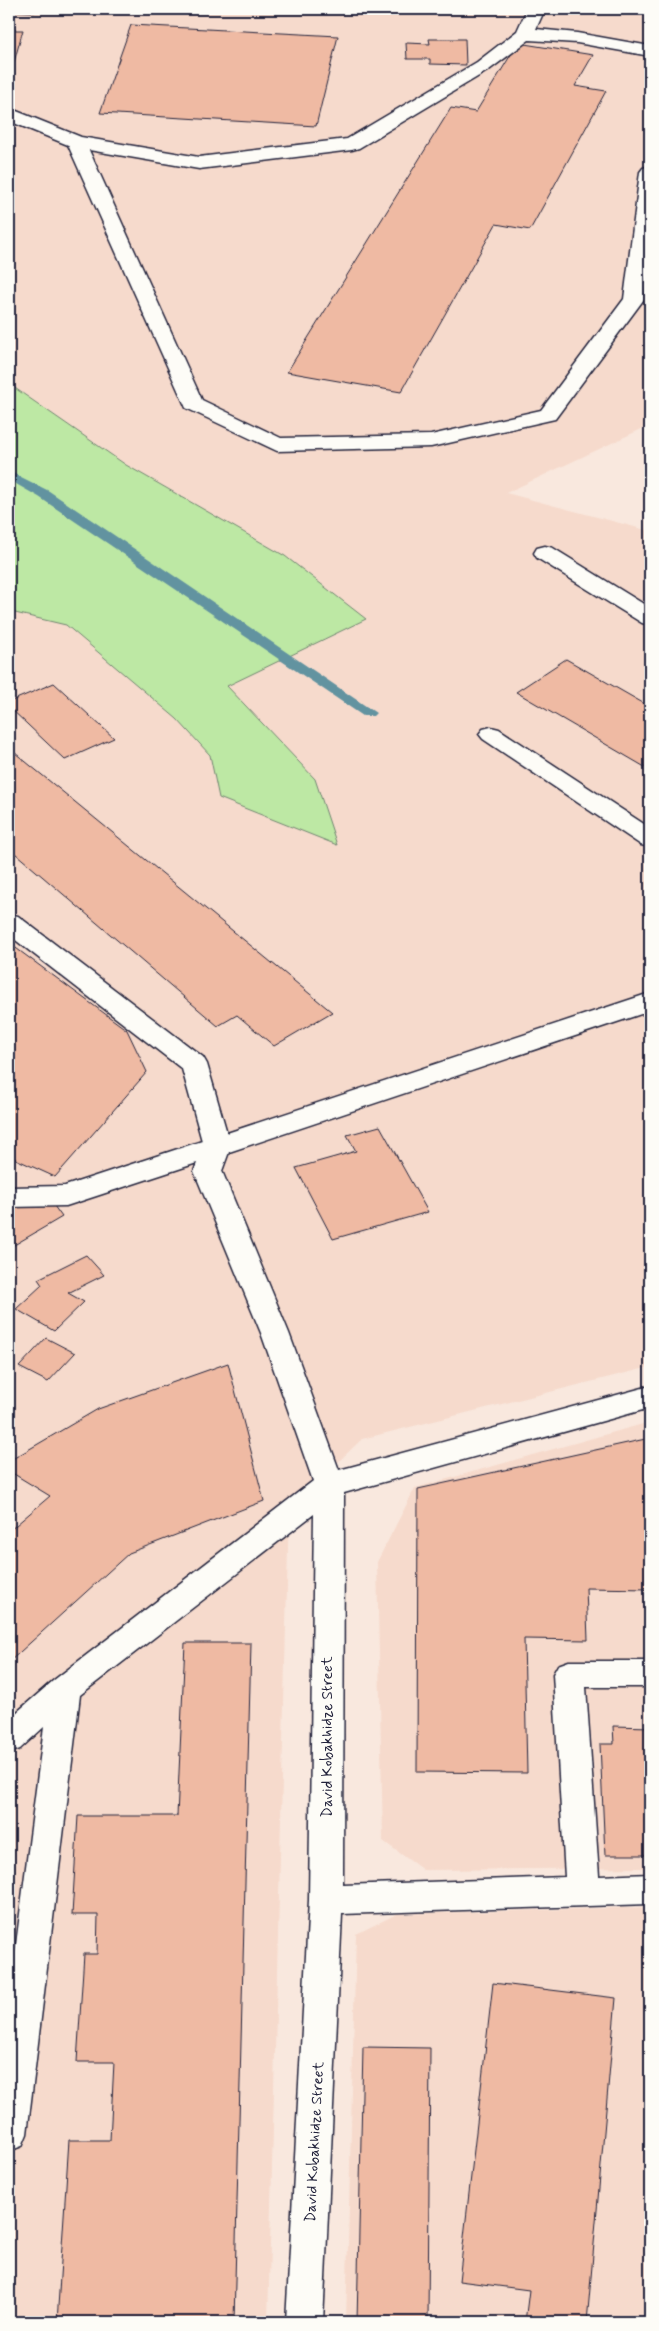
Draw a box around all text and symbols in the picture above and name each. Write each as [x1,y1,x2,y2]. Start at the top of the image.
street label: David Kobakhidze Street [318,1656,338,1817]
street label: David Kobakhidze Street [301,2061,329,2223]

